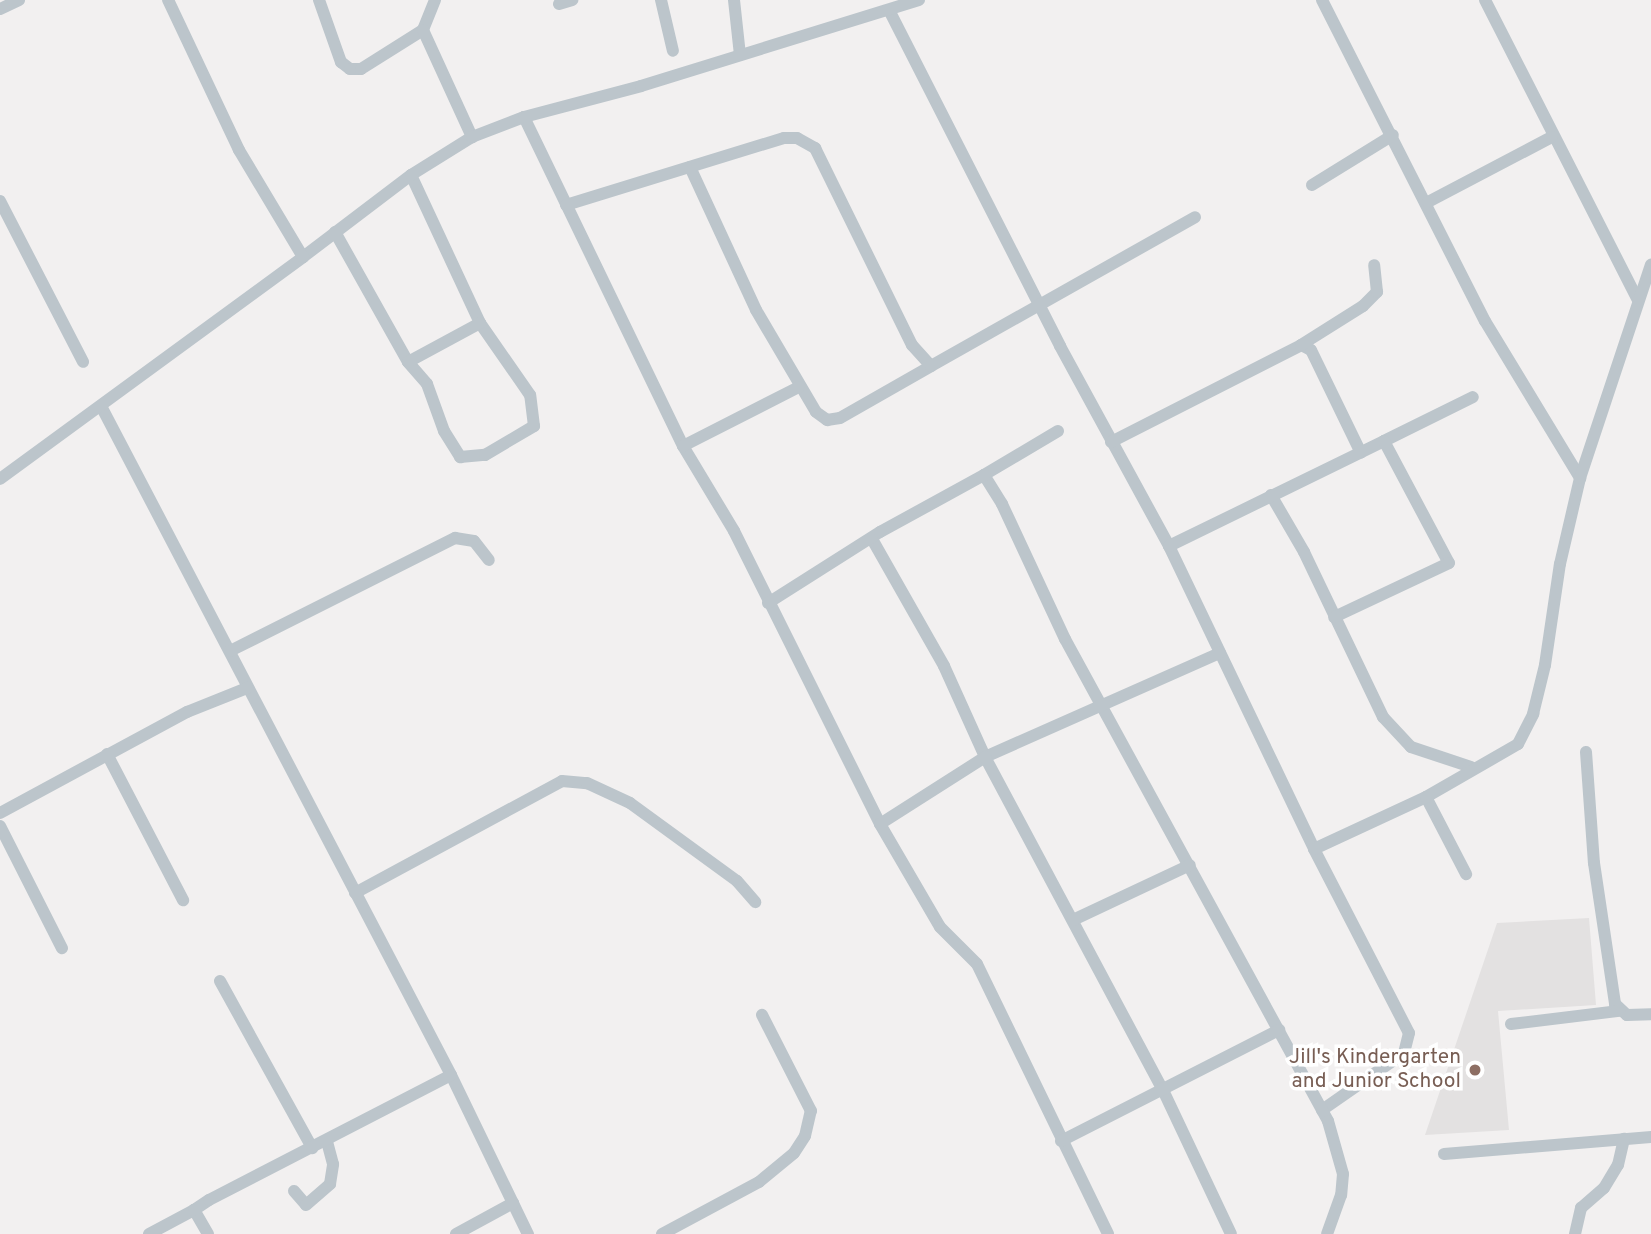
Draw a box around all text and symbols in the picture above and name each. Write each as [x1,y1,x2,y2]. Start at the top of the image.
place label: Jill's Kindergarten and Junior School [1289,1045,1461,1095]
marker: Jill's Kindergarten and Junior School [1467,1062,1483,1078]

